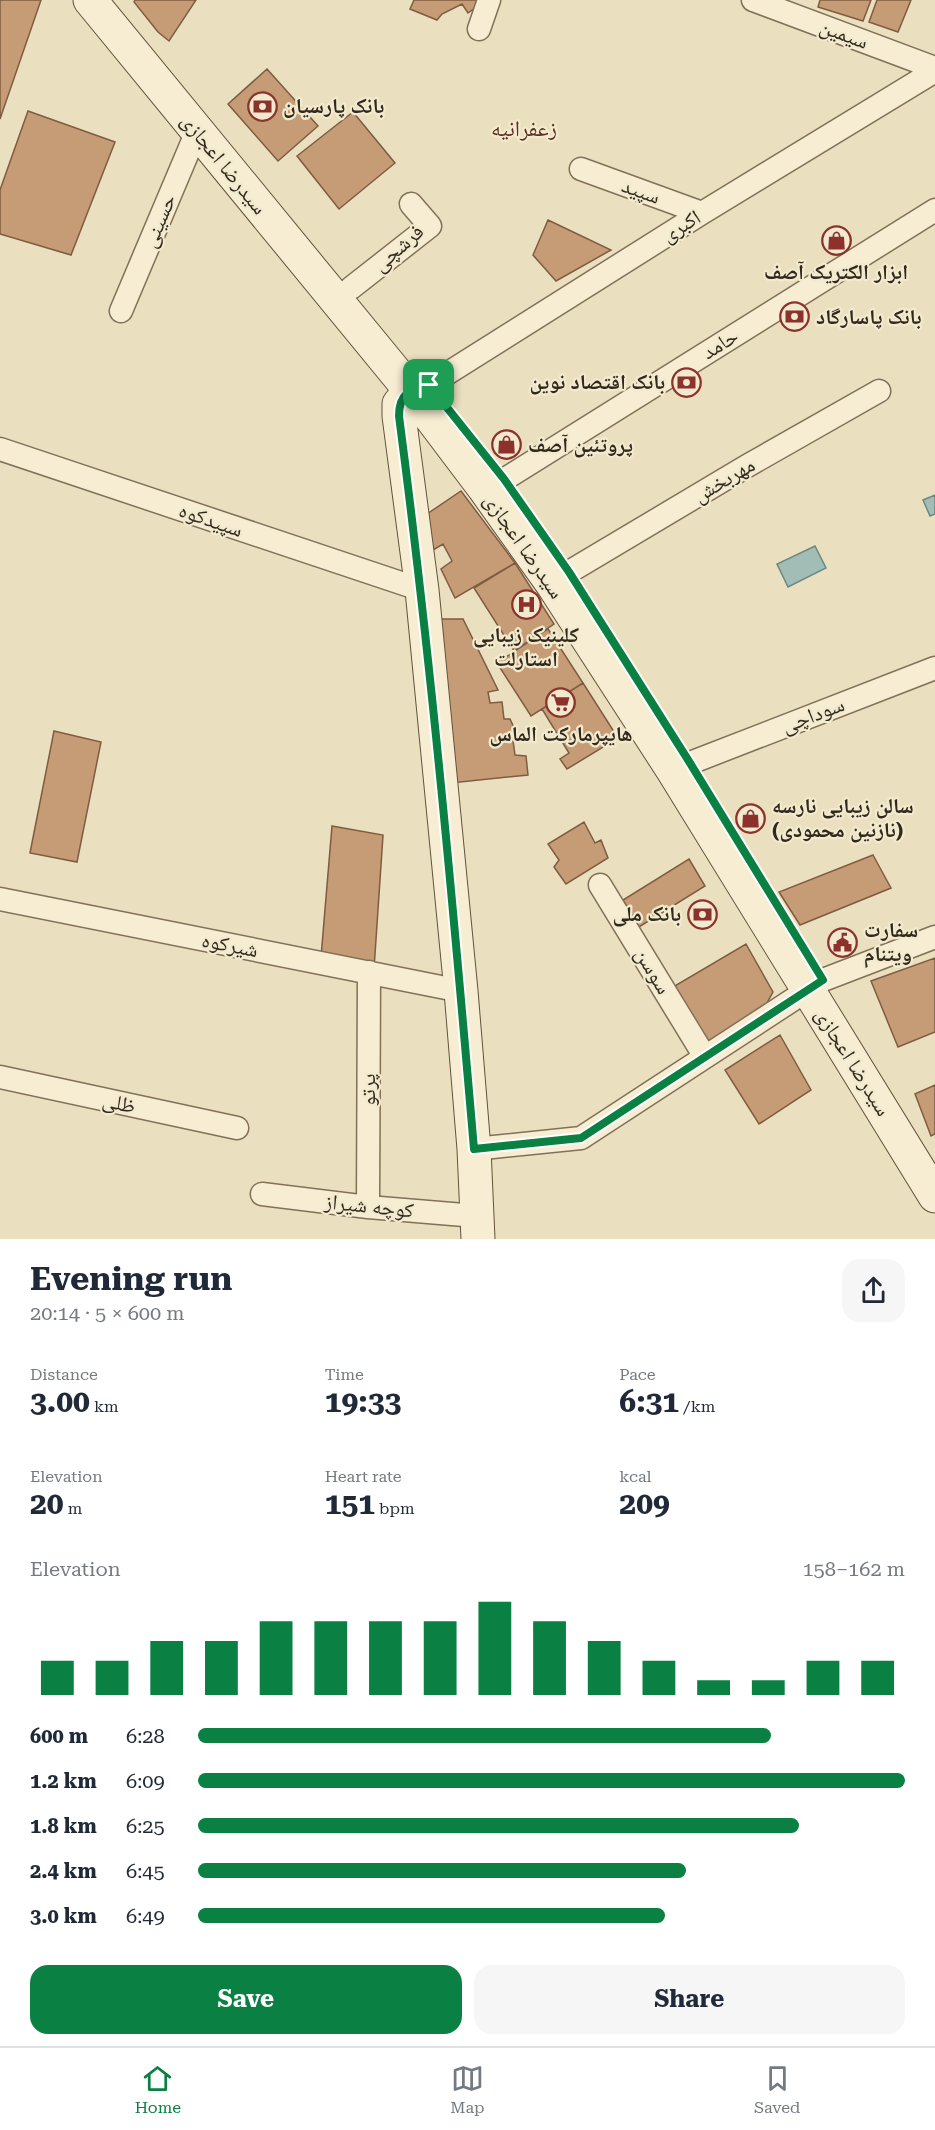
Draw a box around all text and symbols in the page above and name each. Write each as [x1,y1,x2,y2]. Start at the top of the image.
street label: سیمین [816,14,872,55]
bank icon: بانک پارسیان [246,90,278,122]
place label: بانک پارسیان [283,94,384,118]
street label: سیدرضا اعجازی [176,109,272,219]
district label: زعفرانیه [491,116,557,141]
street label: سپید [619,173,663,209]
street label: حسینی [137,191,182,252]
street label: اکبری [657,205,705,247]
street label: فرشچی [368,219,429,277]
shop icon: ابزار الکتریک آصف [820,225,852,257]
place label: ابزار الکتریک آصف [764,260,908,284]
bank icon: بانک پاسارگاد [779,301,811,333]
place label: بانک پاسارگاد [816,305,921,329]
street label: حامد [697,324,743,364]
pin [403,359,454,410]
bank icon: بانک اقتصاد نوین [670,366,702,398]
icon: arrive [412,368,445,401]
place label: بانک اقتصاد نوین [529,370,665,395]
shop icon: پروتئین آصف [491,429,523,461]
place label: پروتئین آصف [528,433,633,458]
street label: مهربخش [689,452,759,508]
street label: سیدرضا اعجازی [479,489,569,603]
street label: سپیدکوه [176,498,246,542]
hospital icon: کلینیک زیبایی استارلت [510,588,542,620]
place label: کلینیک زیبایی استارلت [473,623,579,671]
supermarket icon: هایپرمارکت الماس [545,687,577,719]
street label: سوداچی [778,692,848,739]
place label: هایپرمارکت الماس [489,722,633,747]
place label: سالن زیبایی نارسه (نازنین محمودی) [772,794,914,843]
shop icon: سالن زیبایی نارسه (نازنین محمودی) [735,802,767,834]
bank icon: بانک ملی [686,898,718,930]
place label: بانک ملی [612,902,681,927]
place label: سفارت ویتنام [864,918,918,968]
public building icon: سفارت ویتنام [827,926,859,958]
street label: شیرکوه [200,928,260,962]
street label: سوسن [629,943,676,999]
street label: سیدرضا اعجازی [810,1004,896,1120]
street label: پرتو [356,1074,380,1106]
street label: ظلی [100,1088,138,1119]
street label: کوچه شیراز [322,1189,415,1223]
text: Evening run [30,1259,232,1298]
button: share [842,1259,905,1322]
text: 20:14 · 5 × 600 m [30,1301,185,1325]
text: Distance [30,1365,98,1384]
text: Time [325,1365,364,1384]
text: Pace [619,1365,655,1384]
text: 3.00 [30,1384,90,1419]
text: 19:33 [325,1384,401,1419]
text: 6:31 [619,1384,679,1419]
text: km [90,1397,119,1416]
text: /km [679,1397,715,1416]
text: Elevation [30,1467,103,1486]
text: Heart rate [325,1467,402,1486]
text: kcal [619,1467,652,1486]
text: 20 [30,1486,64,1521]
text: 151 [325,1486,375,1521]
text: 209 [619,1486,670,1521]
text: m [64,1499,82,1518]
text: bpm [375,1499,415,1518]
text: Elevation [30,1557,121,1581]
text: 158–162 m [802,1557,905,1581]
text: 600 m [30,1724,88,1748]
text: 6:28 [126,1724,165,1748]
text: 1.2 km [30,1769,97,1793]
text: 6:09 [126,1769,165,1793]
text: 1.8 km [30,1814,97,1838]
text: 6:25 [126,1814,165,1838]
text: 2.4 km [30,1859,97,1883]
text: 6:45 [126,1859,165,1883]
text: 3.0 km [30,1904,97,1928]
text: 6:49 [126,1904,165,1928]
button: Save [30,1965,462,2034]
button: Share [474,1965,905,2034]
tab: Home [135,2062,181,2117]
tab: Map [450,2062,485,2117]
tab: Saved [754,2062,800,2117]

